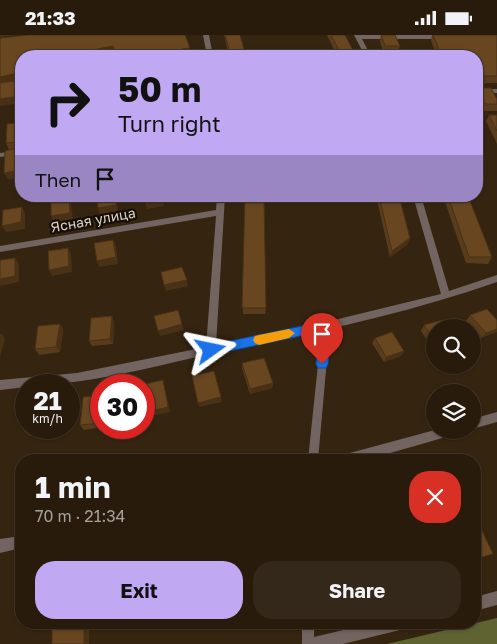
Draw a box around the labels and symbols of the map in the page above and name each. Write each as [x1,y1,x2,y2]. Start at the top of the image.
street label: Ясная улица [49,204,137,235]
pin [301,313,343,364]
position arrow [184,323,236,375]
speed limit sign: 30 [90,374,155,439]

